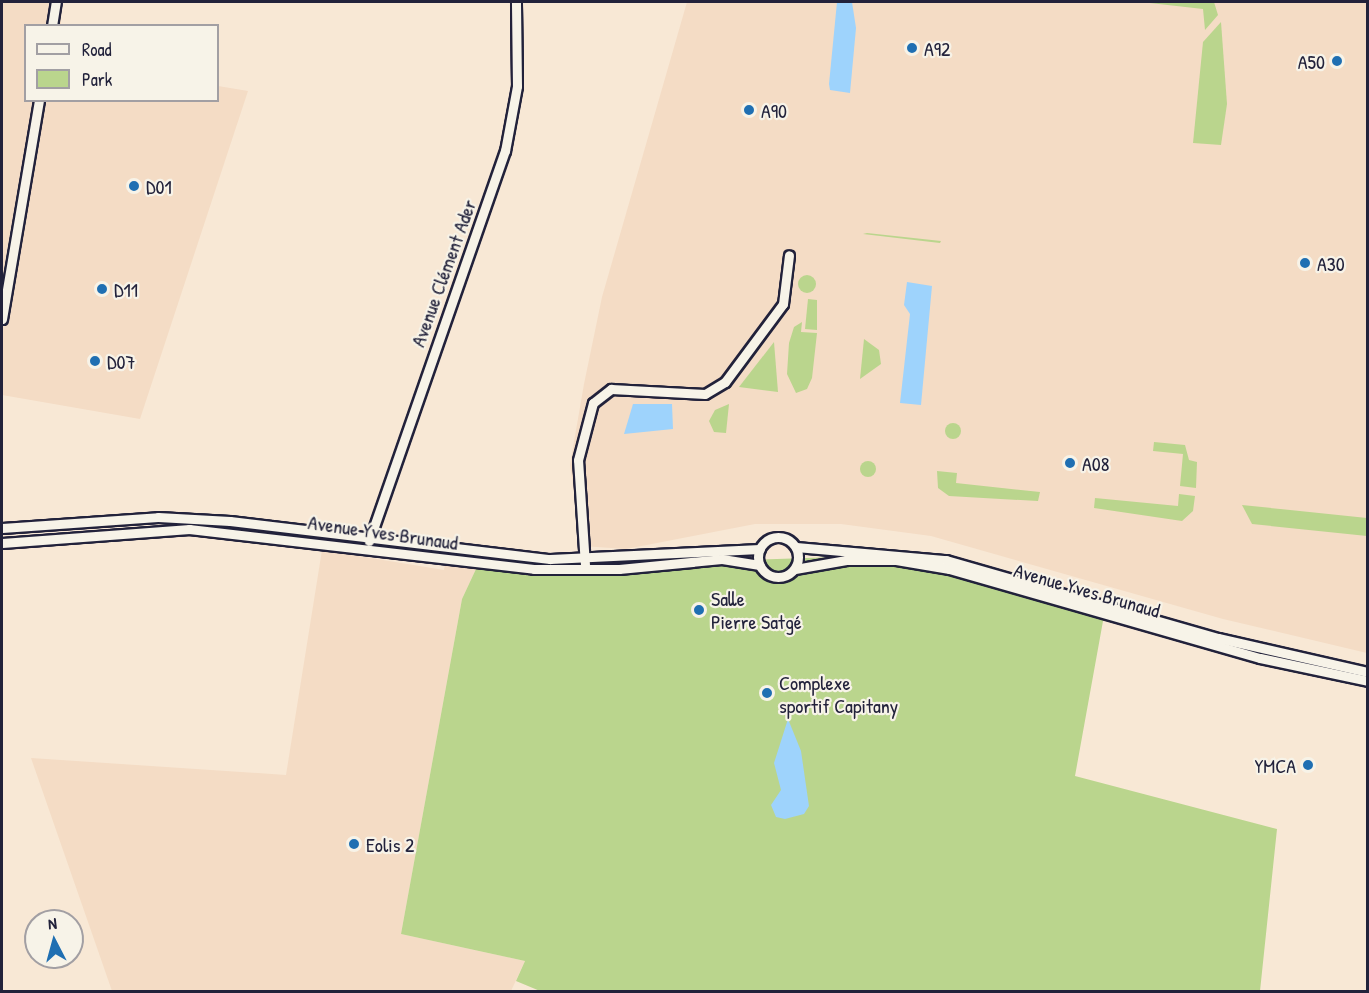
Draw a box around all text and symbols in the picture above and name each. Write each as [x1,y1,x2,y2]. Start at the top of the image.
legend [24,24,219,102]
place label: A92 [924,36,950,60]
text: Road [82,37,112,62]
marker: A92 [905,41,919,55]
place label: A50 [1298,49,1325,73]
marker: A50 [1330,54,1344,68]
text: Park [82,67,112,92]
place label: A90 [761,98,787,122]
marker: A90 [742,103,756,117]
place label: D01 [146,174,172,198]
marker: D01 [127,179,141,193]
street label: Avenue Clément Ader [405,196,481,350]
place label: A30 [1317,251,1345,275]
marker: A30 [1298,256,1312,270]
place label: D11 [114,277,138,301]
marker: D11 [95,282,109,296]
place label: D07 [107,349,135,373]
marker: D07 [88,354,102,368]
place label: A08 [1082,451,1109,475]
marker: A08 [1063,456,1077,470]
street label: Avenue Yves Brunaud [307,510,459,554]
street label: Avenue Yves Brunaud [1011,558,1163,622]
place label: Salle Pierre Satgé [711,586,802,633]
marker: Salle Pierre Satgé [692,603,706,617]
place label: Complexe sportif Capitany [779,670,898,717]
marker: Complexe sportif Capitany [760,686,774,700]
place label: YMCA [1255,753,1296,777]
marker: YMCA [1301,758,1315,772]
place label: Eolis 2 [366,832,414,856]
marker: Eolis 2 [347,837,361,851]
north arrow [24,909,84,969]
text: N [47,912,58,934]

